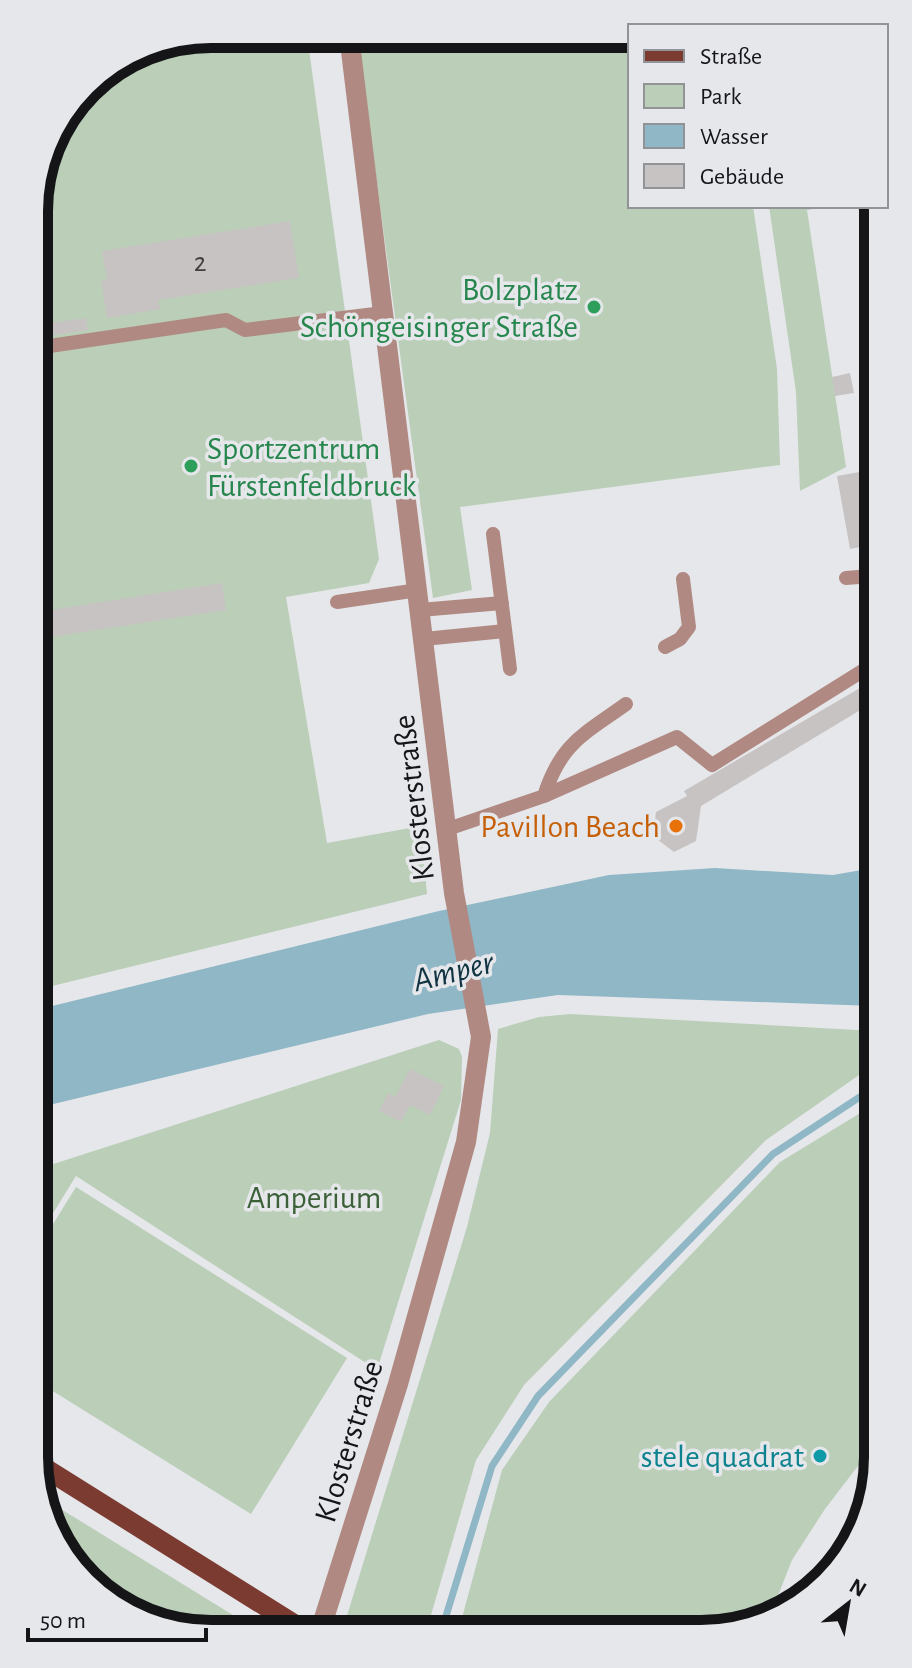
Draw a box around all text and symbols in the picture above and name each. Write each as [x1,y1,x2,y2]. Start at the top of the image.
legend [628,24,888,208]
text: Straße [700,45,762,69]
text: Park [700,85,741,109]
text: Wasser [700,125,768,149]
text: Gebäude [700,165,784,189]
house number: 2 [194,249,206,277]
place label: Bolzplatz Schöngeisinger Straße [300,274,578,343]
marker: Bolzplatz Schöngeisinger Straße [585,298,603,316]
place label: Sportzentrum Fürstenfeldbruck [207,433,417,502]
marker: Sportzentrum Fürstenfeldbruck [182,457,200,475]
street label: Klosterstraße [388,713,440,883]
place label: Pavillon Beach [480,811,660,843]
marker: Pavillon Beach [667,817,685,835]
water label: Amper [409,945,498,999]
park label: Amperium [247,1182,381,1214]
street label: Klosterstraße [309,1357,389,1526]
place label: stele quadrat [641,1441,804,1473]
marker: stele quadrat [811,1447,829,1465]
north arrow [808,1564,888,1644]
text: N [846,1574,870,1601]
scale bar [28,1592,206,1642]
text: 50 m [40,1609,86,1633]

